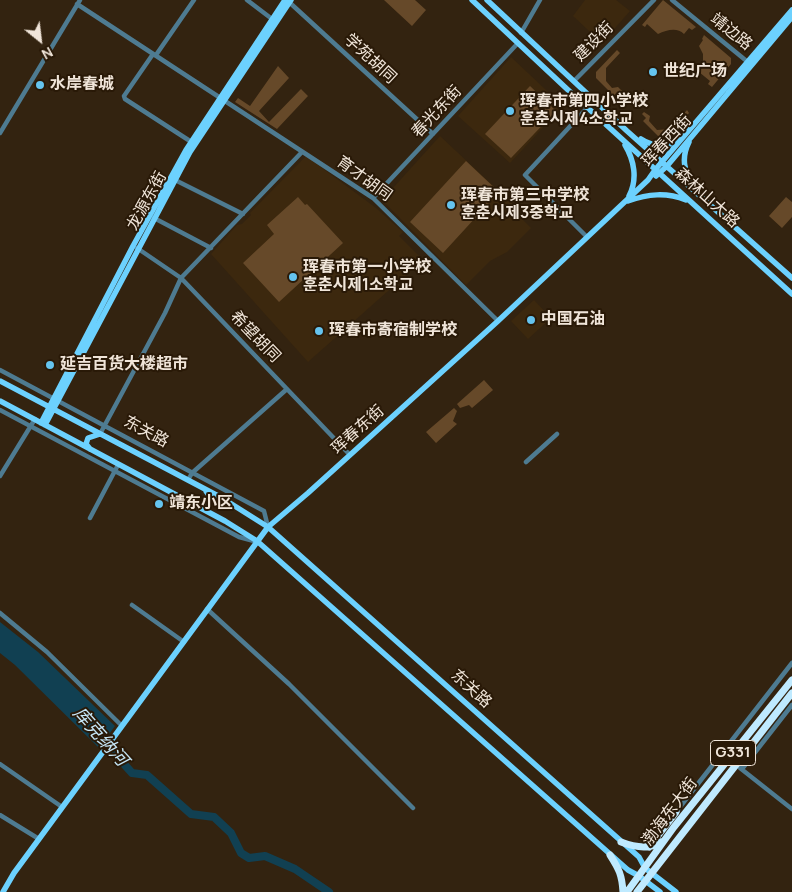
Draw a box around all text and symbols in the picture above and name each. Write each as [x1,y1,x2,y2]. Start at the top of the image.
street label: 靖边路 [706,9,756,55]
north arrow [15,15,65,65]
street label: 建设街 [570,18,618,66]
street label: 学苑胡同 [340,30,400,88]
text: N [39,43,57,64]
place label: 世纪广场 [663,62,727,82]
marker: 世纪广场 [647,66,659,78]
place label: 水岸春城 [50,75,114,95]
marker: 水岸春城 [34,79,46,91]
street label: 春光东街 [408,82,466,142]
place label: 珲春市第四小学校 훈춘시제4소학교 [520,92,648,130]
marker: 珲春市第四小学校 훈춘시제4소학교 [504,105,516,117]
street label: 珲春西街 [638,111,696,171]
street label: 育才胡同 [332,152,396,206]
street label: 森林山大路 [671,164,743,232]
street label: 龙源东街 [123,168,171,234]
place label: 珲春市第三中学校 훈춘시제3중학교 [461,186,589,224]
marker: 珲春市第三中学校 훈춘시제3중학교 [445,199,457,211]
place label: 珲春市第一小学校 훈춘시제1소학교 [303,258,431,296]
marker: 珲春市第一小学校 훈춘시제1소학교 [287,271,299,283]
street label: 希望胡同 [226,307,284,367]
place label: 中国石油 [541,310,605,330]
marker: 中国石油 [525,314,537,326]
place label: 珲春市寄宿制学校 [329,321,457,341]
marker: 珲春市寄宿制学校 [313,325,325,337]
place label: 延吉百货大楼超市 [60,355,188,375]
marker: 延吉百货大楼超市 [44,359,56,371]
street label: 珲春东街 [328,401,388,459]
street label: 东关路 [120,412,172,452]
place label: 靖东小区 [169,494,233,514]
marker: 靖东小区 [153,498,165,510]
street label: 东关路 [447,666,495,712]
water label: 库克纳河 [68,703,132,771]
road number: G331 [710,740,756,766]
street label: 渤海东大街 [638,774,702,850]

